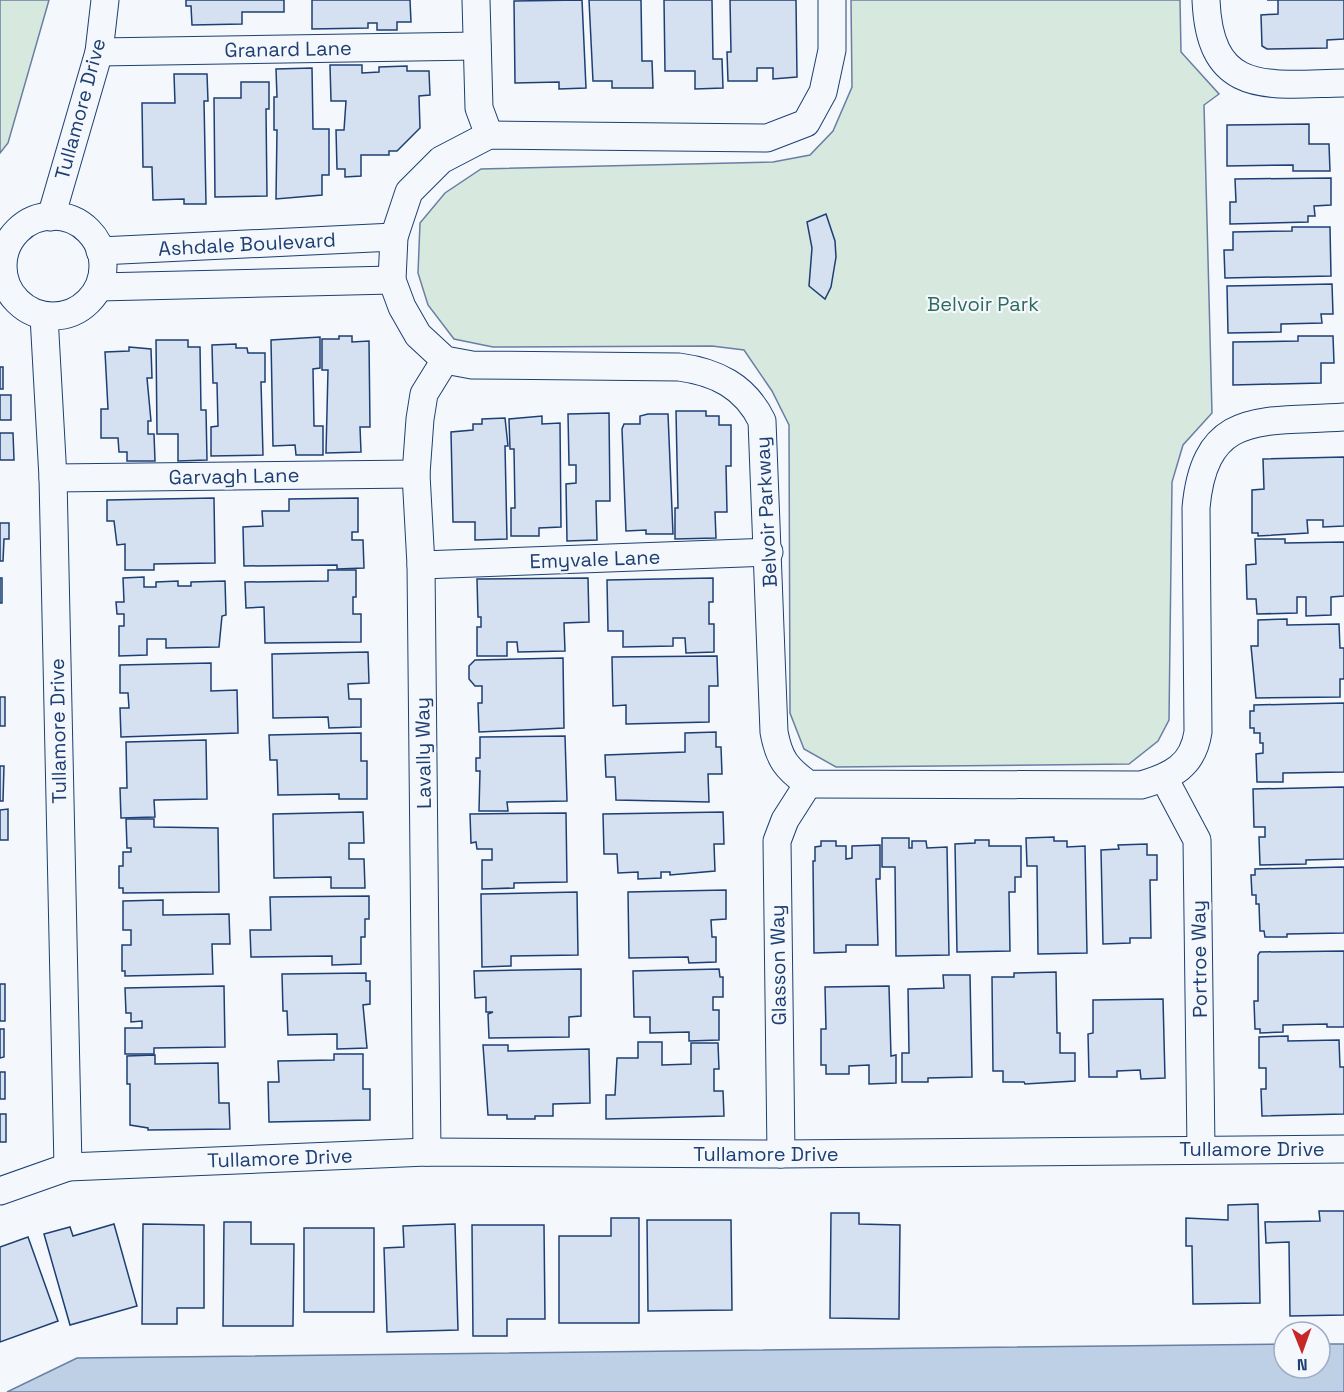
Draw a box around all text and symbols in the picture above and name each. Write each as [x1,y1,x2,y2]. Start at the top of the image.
street label: Tullamore Drive [49,35,111,183]
street label: Granard Lane [224,35,352,63]
street label: Ashdale Boulevard [158,226,336,262]
park label: Belvoir Park [927,291,1039,317]
street label: Belvoir Parkway [749,436,783,588]
street label: Garvagh Lane [168,462,300,490]
street label: Emyvale Lane [529,544,661,574]
street label: Tullamore Drive [44,658,72,804]
street label: Lavally Way [409,697,437,809]
street label: Portroe Way [1185,900,1213,1018]
street label: Glasson Way [764,904,792,1026]
street label: Tullamore Drive [1179,1136,1325,1162]
street label: Tullamore Drive [693,1141,839,1167]
street label: Tullamore Drive [207,1142,353,1174]
north arrow [1272,1320,1332,1380]
text: N [1297,1354,1308,1375]

